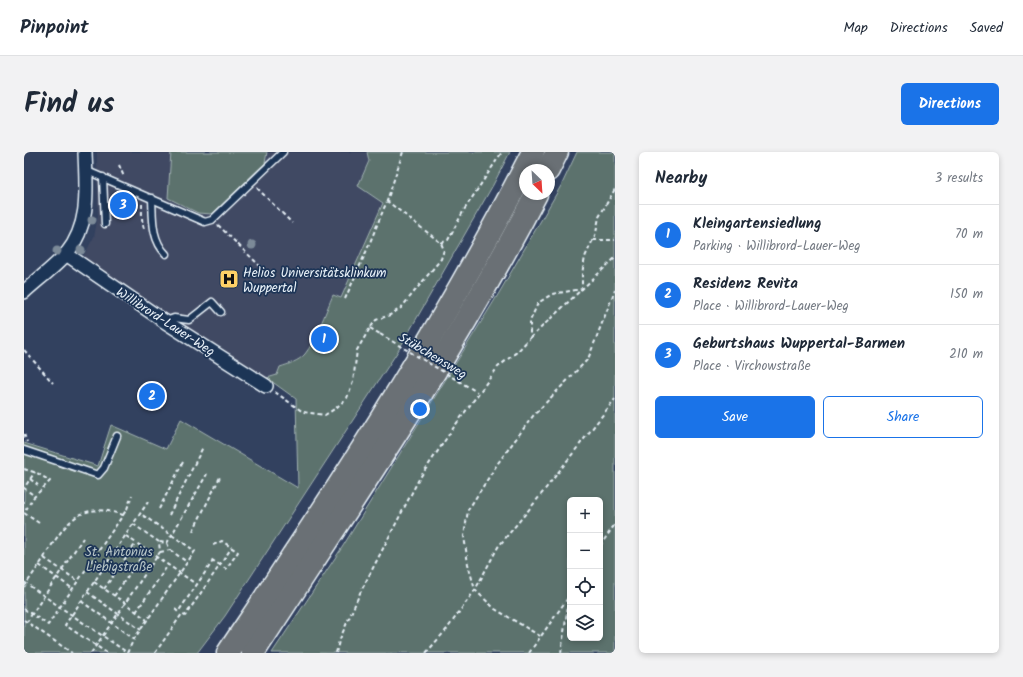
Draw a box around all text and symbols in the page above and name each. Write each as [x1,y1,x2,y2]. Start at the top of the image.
text: Pinpoint [20,13,89,43]
text: Map [843,17,868,39]
text: Directions [890,17,948,39]
text: Saved [970,17,1003,39]
text: Find us [24,82,115,127]
button: Directions [901,83,999,125]
north arrow [519,164,555,200]
text: Nearby [655,165,707,192]
text: 3 results [935,168,983,189]
pin: 3 [110,190,136,220]
text: Kleingartensiedlung [693,212,821,236]
text: 1 [666,224,670,245]
text: 70 m [955,224,983,245]
text: Parking · Willibrord-Lauer-Weg [693,236,861,257]
place label: Helios Universitätsklinkum Wuppertal [243,263,386,299]
hospital icon: Helios Universitätsklinkum Wuppertal [218,268,240,290]
text: Residenz Revita [693,272,798,296]
street label: Willibrord-Lauer-Weg [112,282,219,362]
text: 2 [664,284,672,305]
text: 150 m [950,284,983,305]
text: Place · Willibrord-Lauer-Weg [693,296,849,317]
pin: 1 [311,324,337,354]
street label: Stübchensweg [394,327,471,385]
text: Geburtshaus Wuppertal-Barmen [693,332,905,356]
text: 3 [664,344,672,365]
text: 210 m [949,344,983,365]
text: Place · Virchowstraße [693,356,811,377]
pin: 2 [139,381,165,411]
button: Save [655,396,815,438]
button: Share [823,396,983,438]
your location [410,399,430,419]
map controls [567,497,603,641]
button: + [567,497,603,533]
button: − [567,533,603,569]
park label: St. Antonius Liebigstraße [85,542,153,578]
button: locate [567,569,603,605]
button: layers [567,605,603,641]

